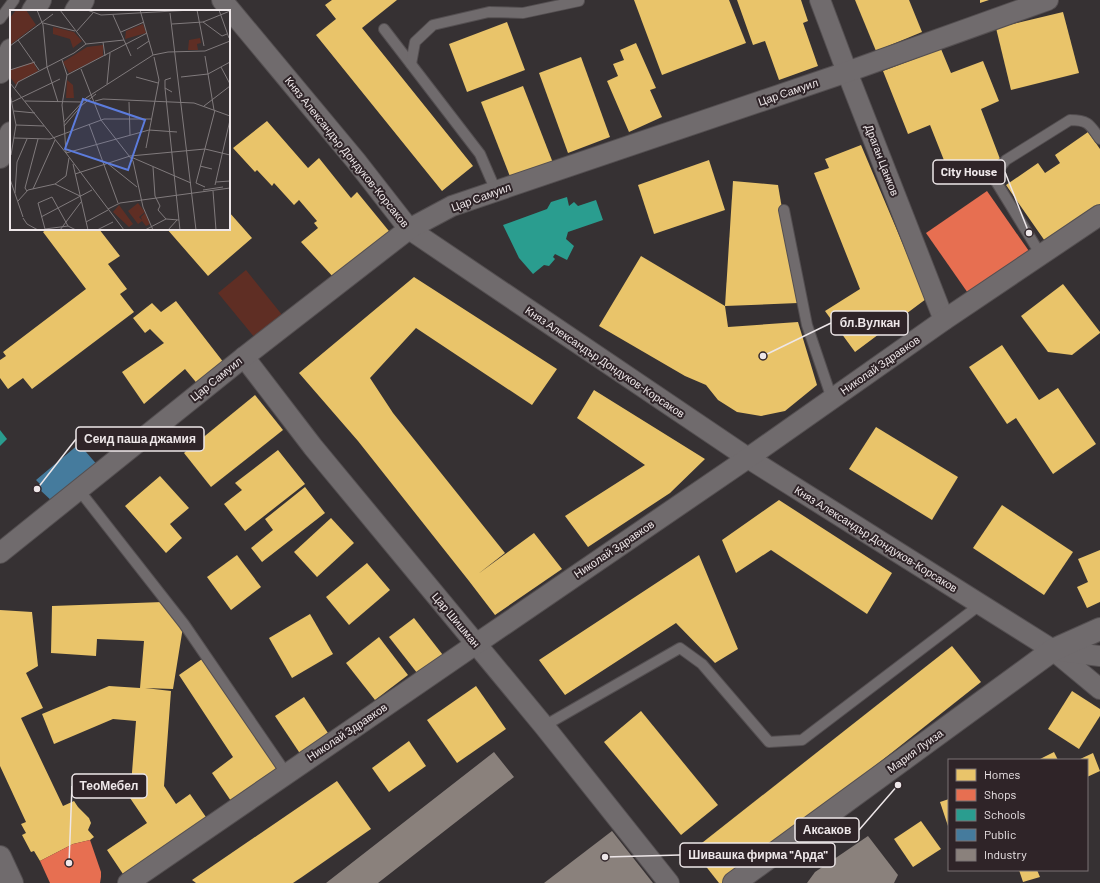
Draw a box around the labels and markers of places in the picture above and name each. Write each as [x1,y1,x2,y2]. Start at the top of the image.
callout: City House [933,160,1005,184]
callout: бл.Вулкан [831,311,908,335]
callout: Сеид паша джамия [76,427,204,451]
callout: ТеоМебел [72,774,147,798]
callout: Аксаков [795,818,859,842]
callout: Шивашка фирма ''Арда'' [680,843,835,867]

